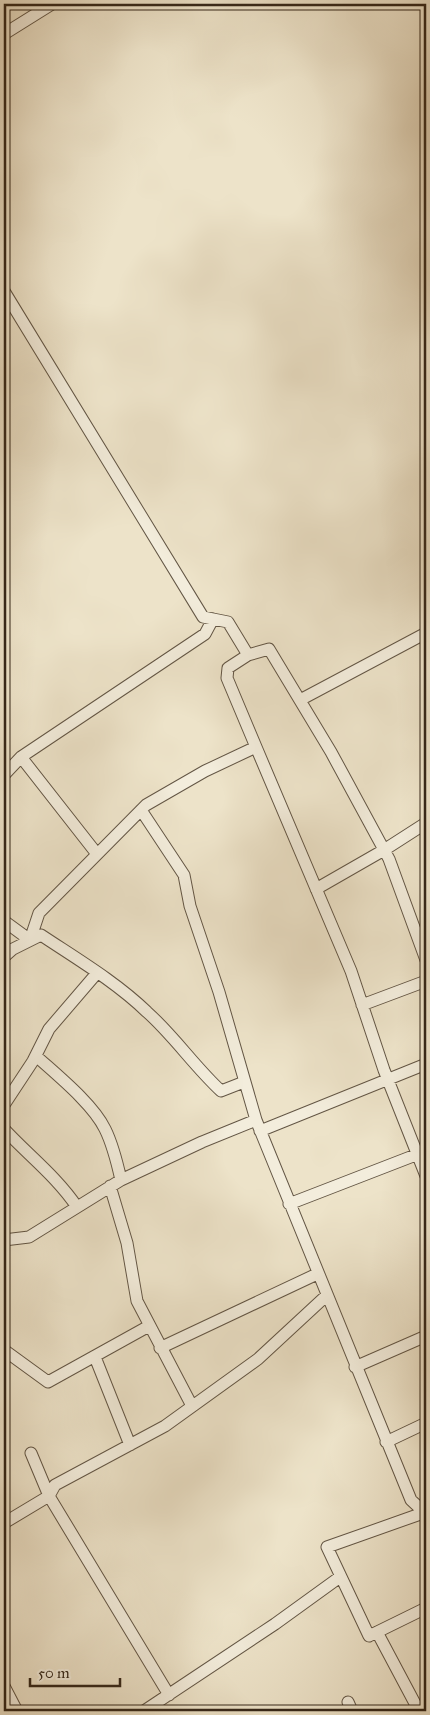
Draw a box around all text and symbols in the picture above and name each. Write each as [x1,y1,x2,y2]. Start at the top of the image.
scale bar [30,1655,120,1687]
text: 50 m [38,1664,70,1682]

